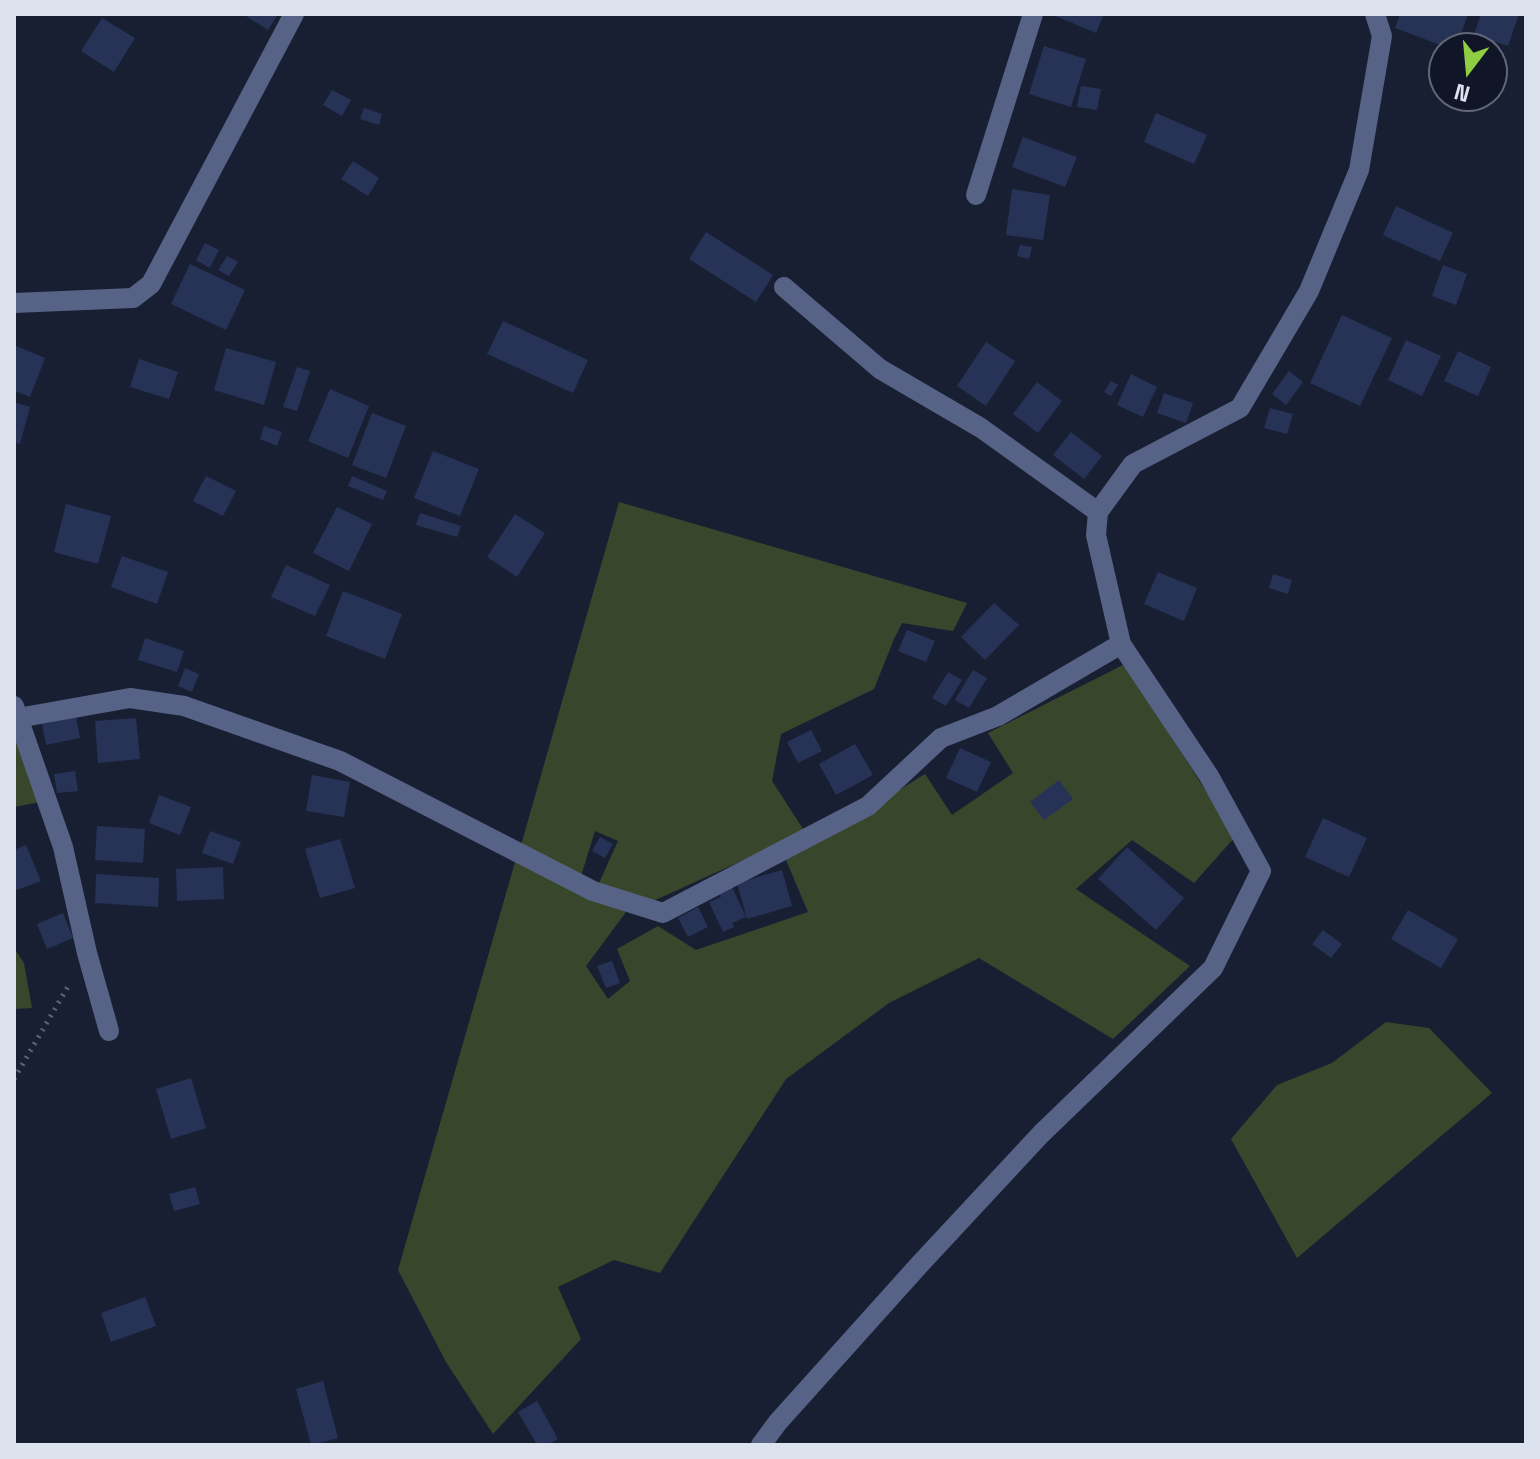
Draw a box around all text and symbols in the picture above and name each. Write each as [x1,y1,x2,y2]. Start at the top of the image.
north arrow [1428,32,1508,112]
text: N [1451,78,1473,109]

